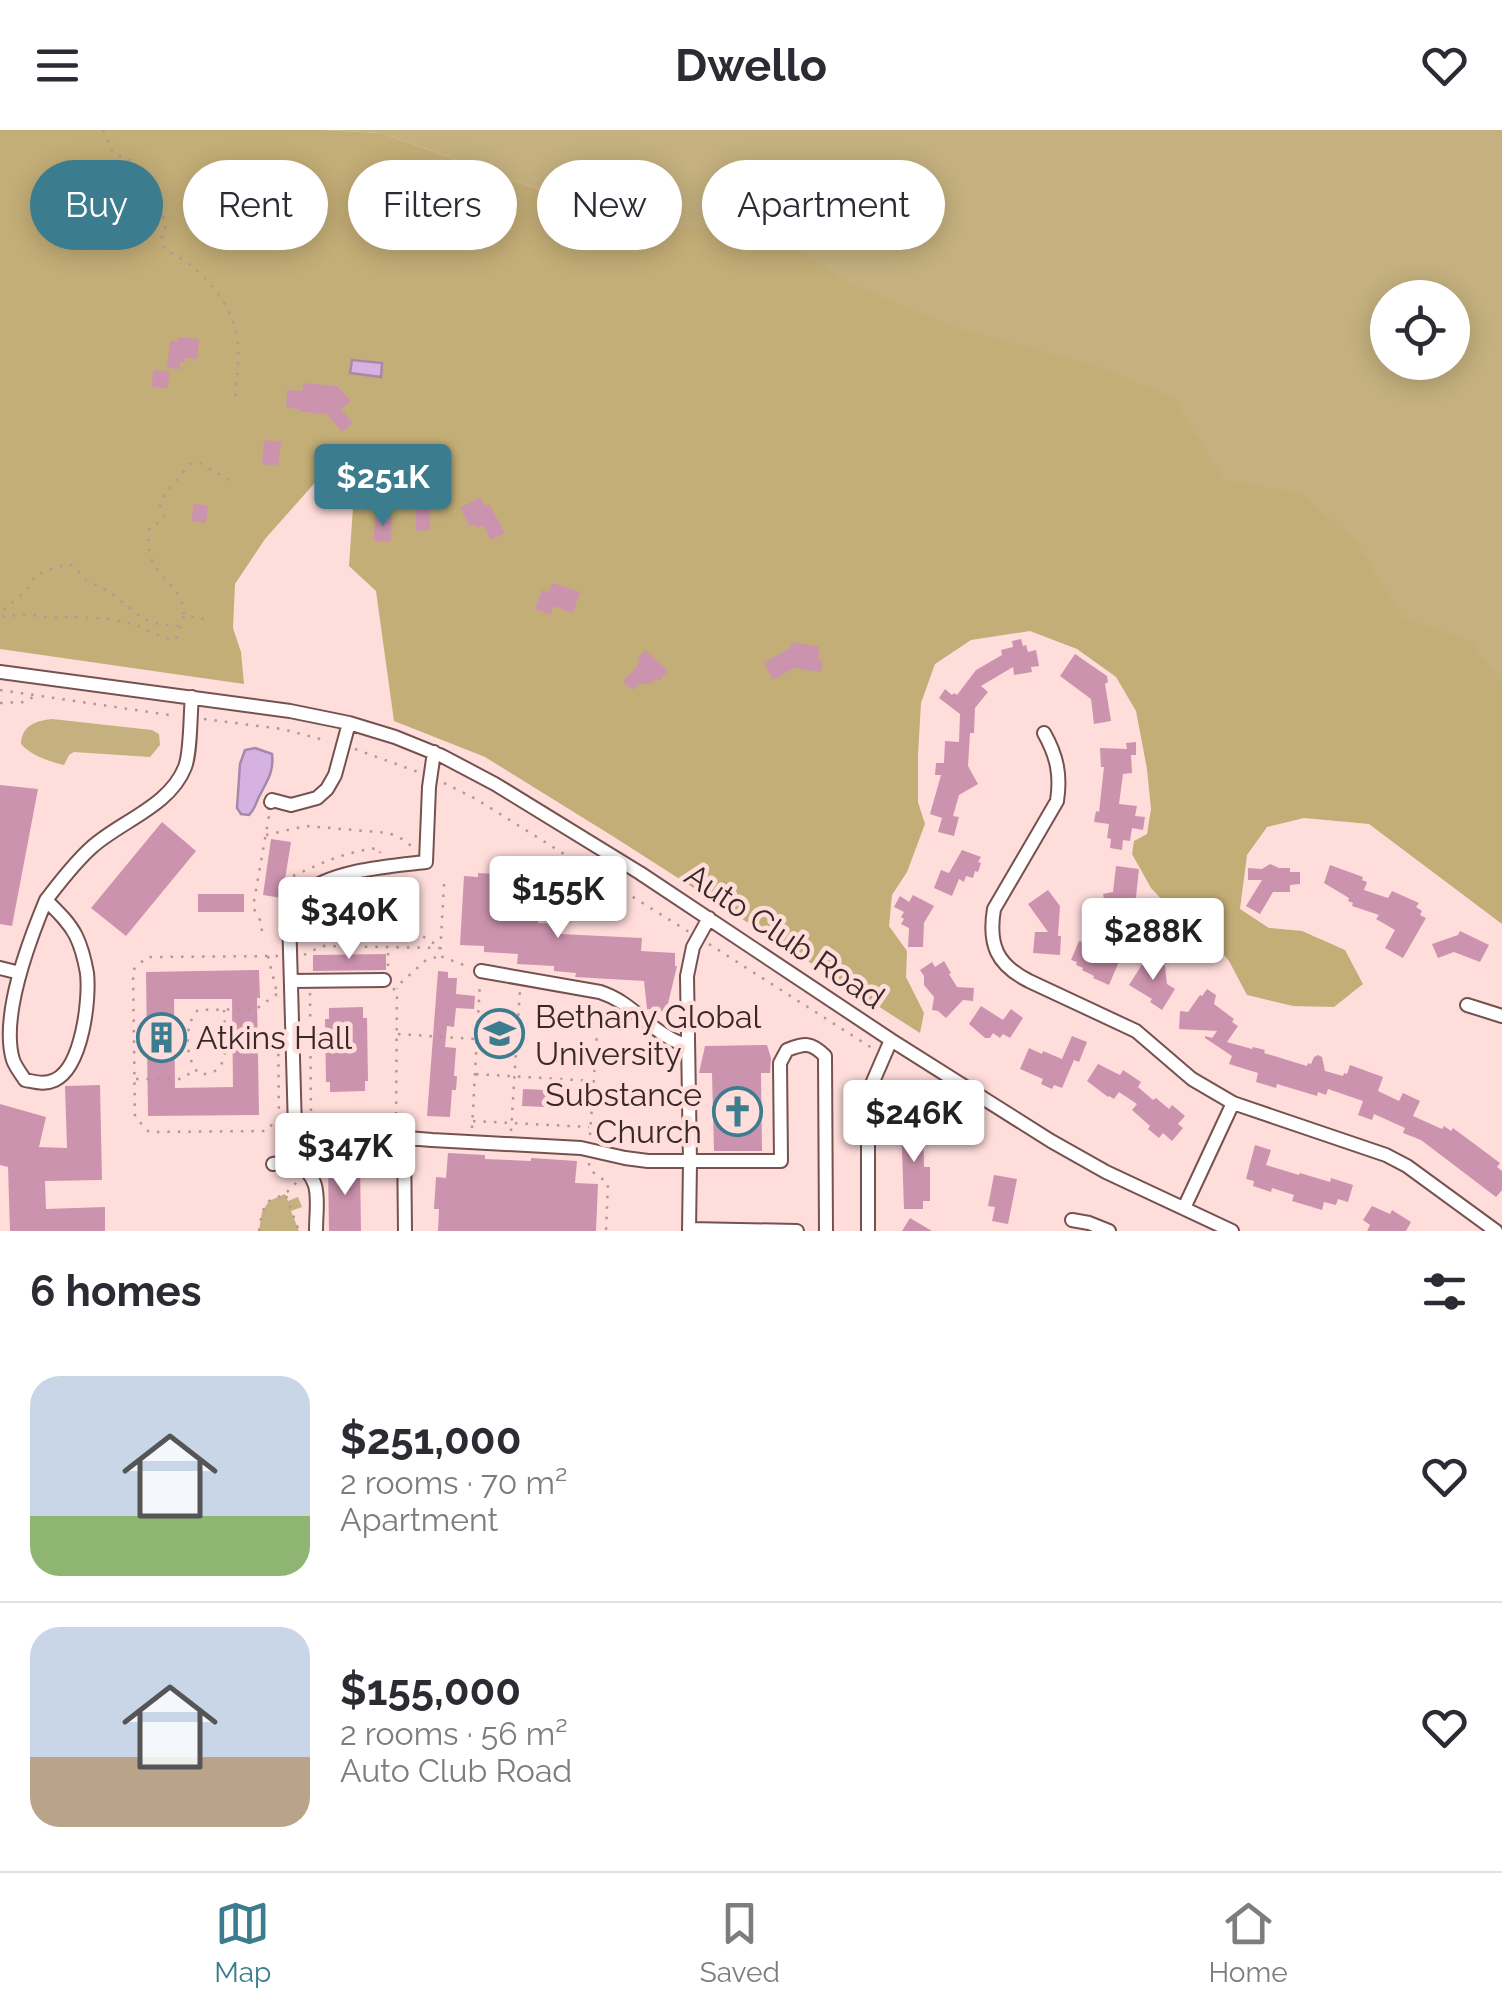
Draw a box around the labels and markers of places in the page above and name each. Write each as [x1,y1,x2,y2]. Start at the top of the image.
pin: $251K [313,444,453,529]
pin: $155K [488,856,628,941]
pin: $340K [279,877,419,962]
pin: $288K [1083,898,1223,983]
place label: Bethany Global University [535,998,762,1072]
school or university icon: Bethany Global University [474,1008,526,1060]
building icon: Atkins Hall [135,1011,187,1063]
place label: Atkins Hall [196,1019,352,1056]
place label: Substance Church [545,1076,702,1150]
pin: $246K [844,1080,984,1165]
church icon: Substance Church [711,1086,763,1138]
pin: $347K [275,1113,415,1198]

